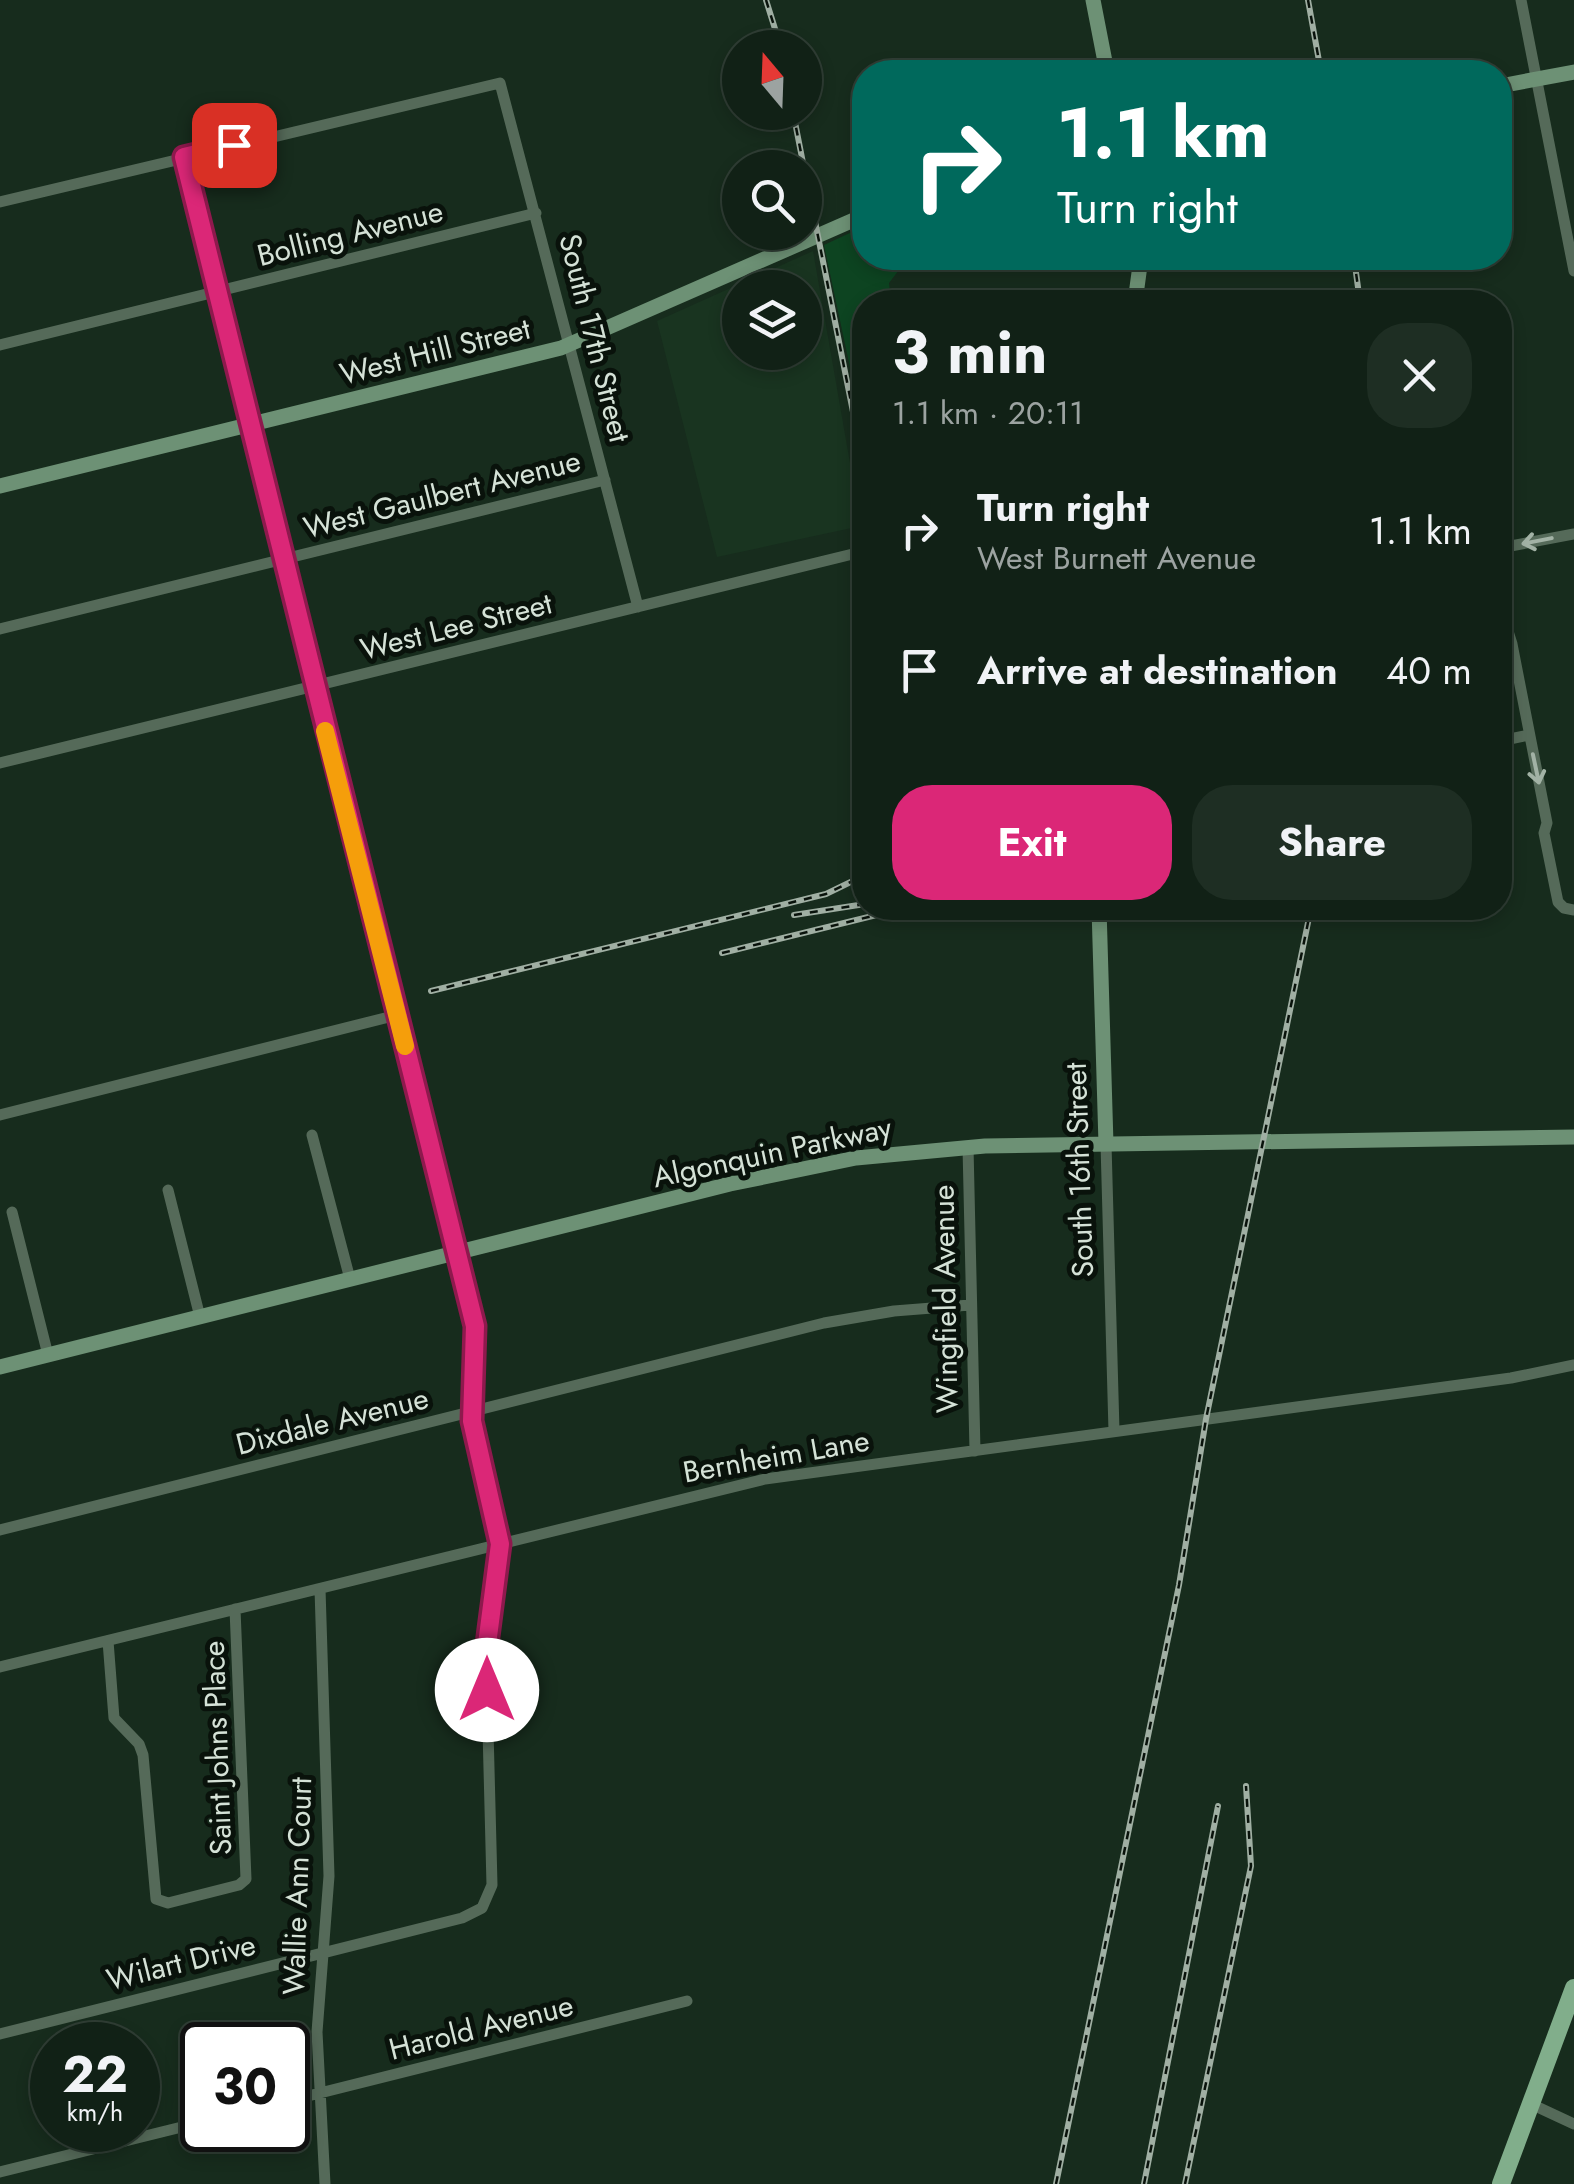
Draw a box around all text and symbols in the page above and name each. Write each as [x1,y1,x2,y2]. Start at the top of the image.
north arrow [722,30,822,130]
map controls [722,30,822,370]
text: 1.1 km [1057,82,1270,183]
icon: right [892,100,1022,230]
pin [192,103,277,188]
icon: arrive [207,118,262,173]
button: search [722,150,822,250]
text: Turn right [1057,175,1238,240]
street label: Bolling Avenue [253,189,447,277]
street label: South 17th Street [548,229,642,447]
button: layers [722,270,822,370]
street label: West Hill Street [335,306,535,395]
text: 3 min [892,309,1048,396]
button: close [1367,323,1472,428]
text: 1.1 km · 20:11 [892,390,1084,436]
street label: West Gaulbert Avenue [299,439,585,549]
text: Turn right [977,480,1149,535]
icon: right [892,503,947,558]
text: 1.1 km [1369,503,1472,558]
one-way arrow [1522,532,1554,551]
text: West Burnett Avenue [977,535,1256,581]
street label: West Lee Street [356,581,557,671]
icon: arrive [892,643,947,698]
text: Arrive at destination [977,643,1338,698]
text: 40 m [1386,643,1472,698]
one-way arrow [1527,752,1546,784]
button: Exit [892,785,1172,900]
button: Share [1192,785,1472,900]
street label: South 16th Street [1054,1061,1104,1278]
street label: Algonquin Parkway [649,1106,896,1198]
street label: Wingfield Avenue [922,1184,968,1414]
street label: Dixdale Avenue [231,1376,433,1466]
street label: Bernheim Lane [679,1418,873,1494]
position arrow [435,1638,539,1742]
street label: Saint Johns Place [192,1640,242,1856]
street label: Wallie Ann Court [272,1776,322,1996]
street label: Wilart Drive [102,1923,260,2001]
street label: Harold Avenue [384,1983,578,2071]
speed limit sign: 30 [180,2022,310,2152]
text: 22 [62,2038,128,2111]
text: km/h [67,2094,123,2130]

